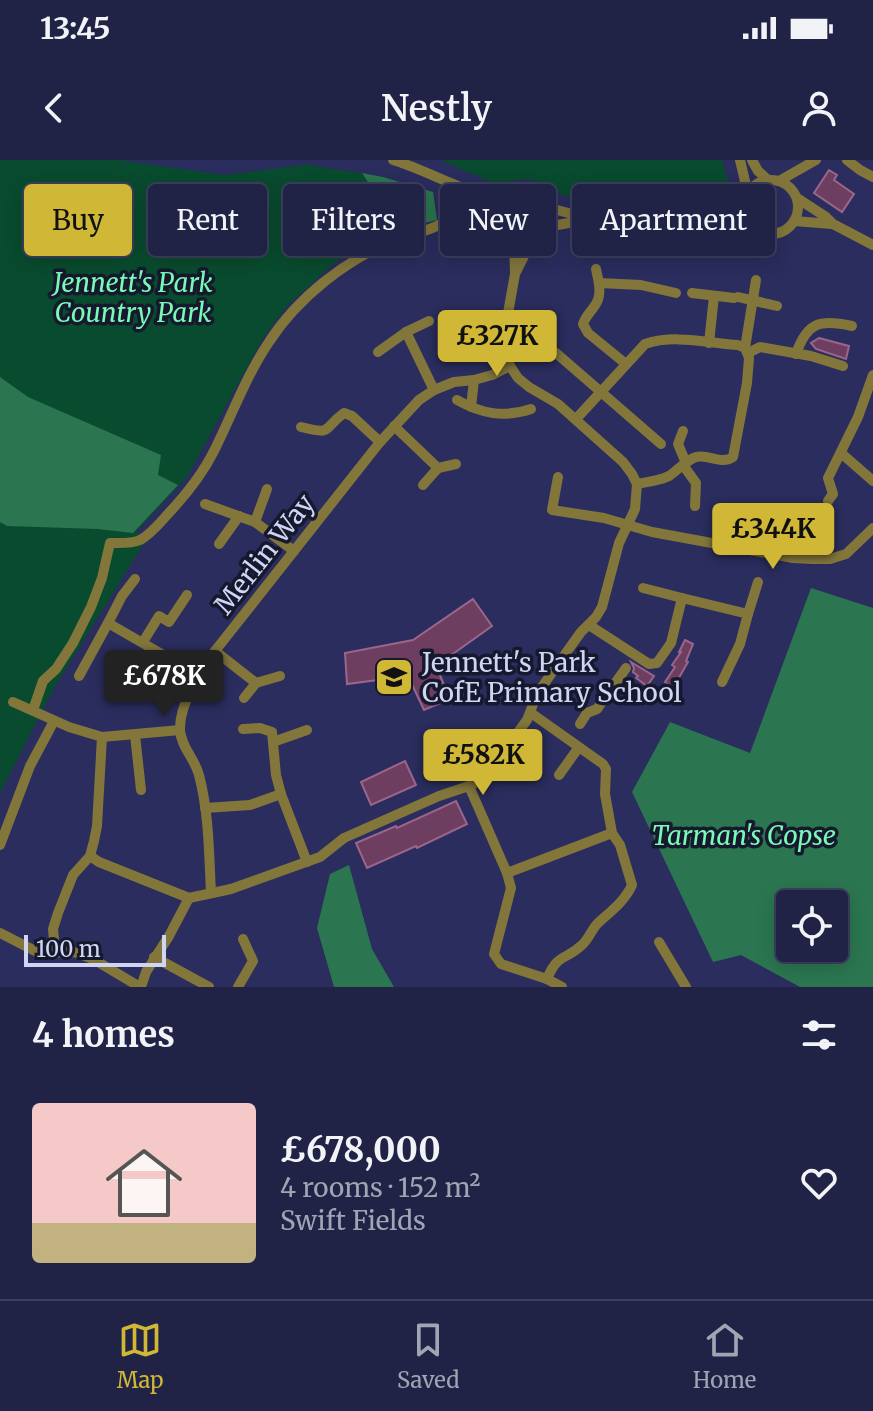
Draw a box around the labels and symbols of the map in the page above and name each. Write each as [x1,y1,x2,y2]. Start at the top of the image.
park label: Jennett's Park Country Park [50,266,213,329]
pin: £327K [441,310,553,378]
street label: Merlin Way [207,487,322,621]
pin: £344K [717,503,829,571]
place label: Jennett's Park CofE Primary School [421,646,682,709]
pin: £678K [108,650,220,718]
school or university icon: Jennett's Park CofE Primary School [373,656,415,698]
pin: £582K [427,729,539,797]
park label: Tarman's Copse [652,819,836,852]
scale bar [24,931,166,967]

